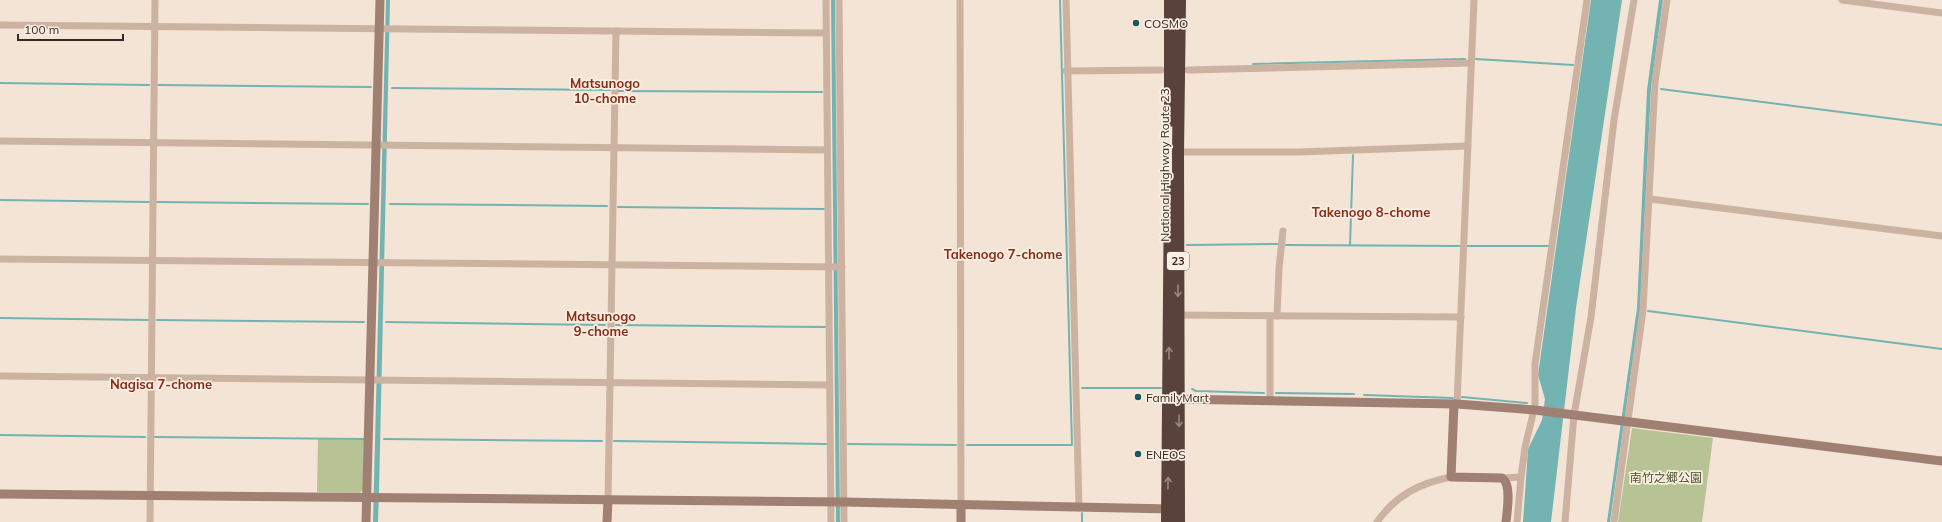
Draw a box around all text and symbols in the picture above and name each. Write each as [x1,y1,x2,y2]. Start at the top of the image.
scale bar [18,16,123,42]
place label: COSMO [1144,16,1188,31]
marker: COSMO [1131,18,1141,28]
text: 100 m [24,22,59,37]
district label: Matsunogo 10-chome [570,75,640,106]
street label: National Highway Route 23 [1157,88,1172,242]
district label: Takenogo 8-chome [1312,204,1430,220]
district label: Takenogo 7-chome [944,246,1062,262]
road number: 23 [1167,252,1189,270]
one-way arrow [1174,284,1182,297]
district label: Matsunogo 9-chome [566,308,636,339]
one-way arrow [1165,347,1173,360]
district label: Nagisa 7-chome [110,376,212,392]
place label: FamilyMart [1146,390,1209,405]
marker: FamilyMart [1133,392,1143,402]
one-way arrow [1175,414,1183,427]
place label: ENEOS [1146,447,1186,462]
marker: ENEOS [1133,449,1143,459]
park label: 南竹之郷公園 [1630,470,1702,485]
one-way arrow [1164,477,1171,490]

